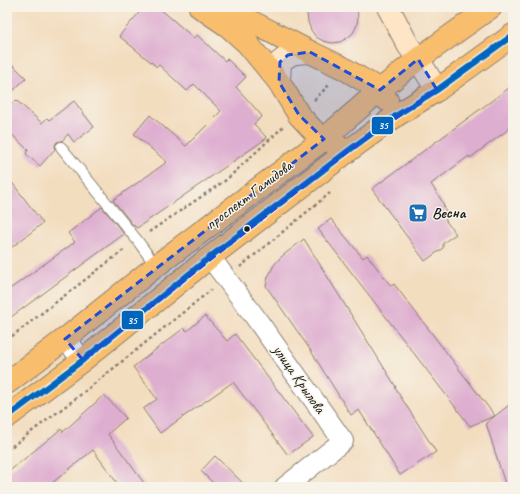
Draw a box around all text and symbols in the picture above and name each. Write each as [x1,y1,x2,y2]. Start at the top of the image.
line badge: 35 [371,116,394,135]
text: 35 [378,118,389,132]
street label: проспект Гамидова [201,155,298,234]
supermarket icon: Весна [407,202,429,224]
place label: Весна [432,203,467,223]
unlabelled marker [242,224,252,234]
line badge: 35 [121,310,144,330]
text: 35 [127,313,138,327]
street label: улица Крылова [268,340,331,418]

